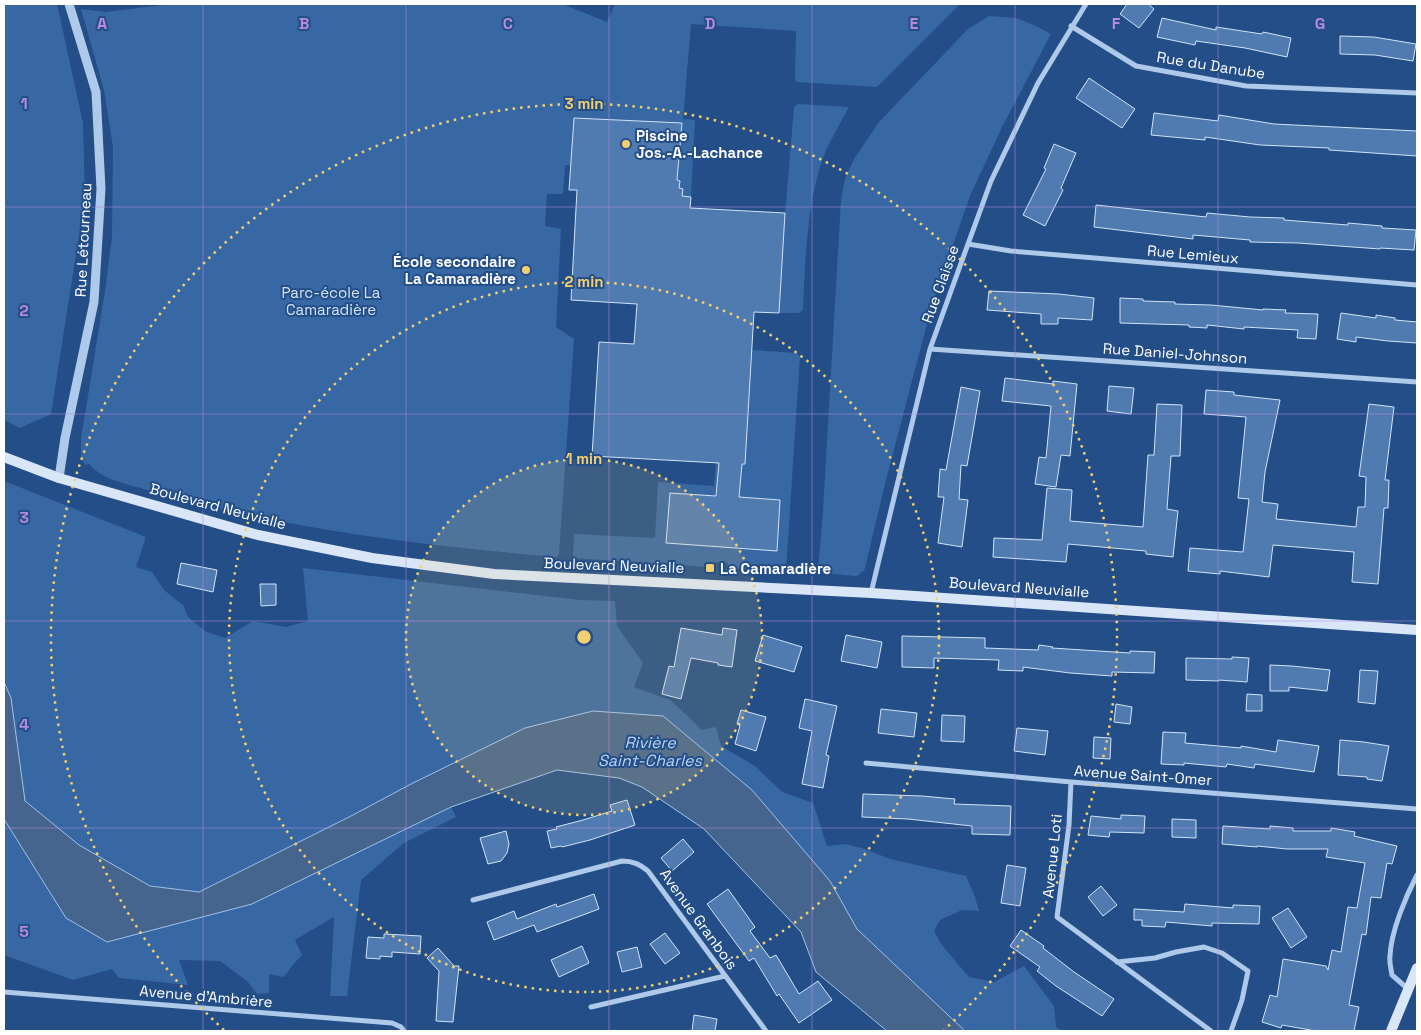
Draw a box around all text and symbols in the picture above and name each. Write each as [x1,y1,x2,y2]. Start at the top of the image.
text: A [97,13,107,34]
text: B [299,13,309,34]
text: C [503,13,513,34]
text: D [705,13,715,34]
text: E [910,13,919,34]
text: F [1112,13,1121,34]
text: G [1315,13,1325,34]
street label: Rue du Danube [1155,47,1267,83]
text: 1 [20,93,28,114]
text: 3 min [565,94,603,113]
place label: Piscine Jos.-A.-Lachance [636,126,763,162]
marker: Piscine Jos.-A.-Lachance [620,138,632,150]
street label: Rue Létourneau [71,182,95,298]
street label: Rue Lemieux [1146,241,1240,267]
street label: Rue Claisse [917,242,963,326]
place label: École secondaire La Camaradière [393,252,516,288]
marker: École secondaire La Camaradière [520,264,532,276]
text: 2 min [565,272,603,291]
park label: Parc-école La Camaradière [282,283,381,319]
text: 2 [19,300,29,321]
street label: Rue Daniel-Johnson [1102,338,1248,368]
text: 1 min [566,449,602,468]
street label: Boulevard Neuvialle [148,479,288,533]
text: 3 [19,507,29,528]
street label: Boulevard Neuvialle [543,553,685,577]
place label: La Camaradière [720,559,832,578]
marker: La Camaradière [704,562,716,574]
street label: Boulevard Neuvialle [948,573,1090,601]
centre of rings [575,628,593,646]
text: 4 [19,714,29,735]
water label: Rivière Saint-Charles [598,732,703,771]
street label: Avenue Saint-Omer [1073,761,1213,789]
street label: Avenue Loti [1038,813,1066,899]
street label: Avenue Granbois [656,865,742,973]
text: 5 [19,921,29,942]
street label: Avenue d'Ambrière [139,981,273,1011]

